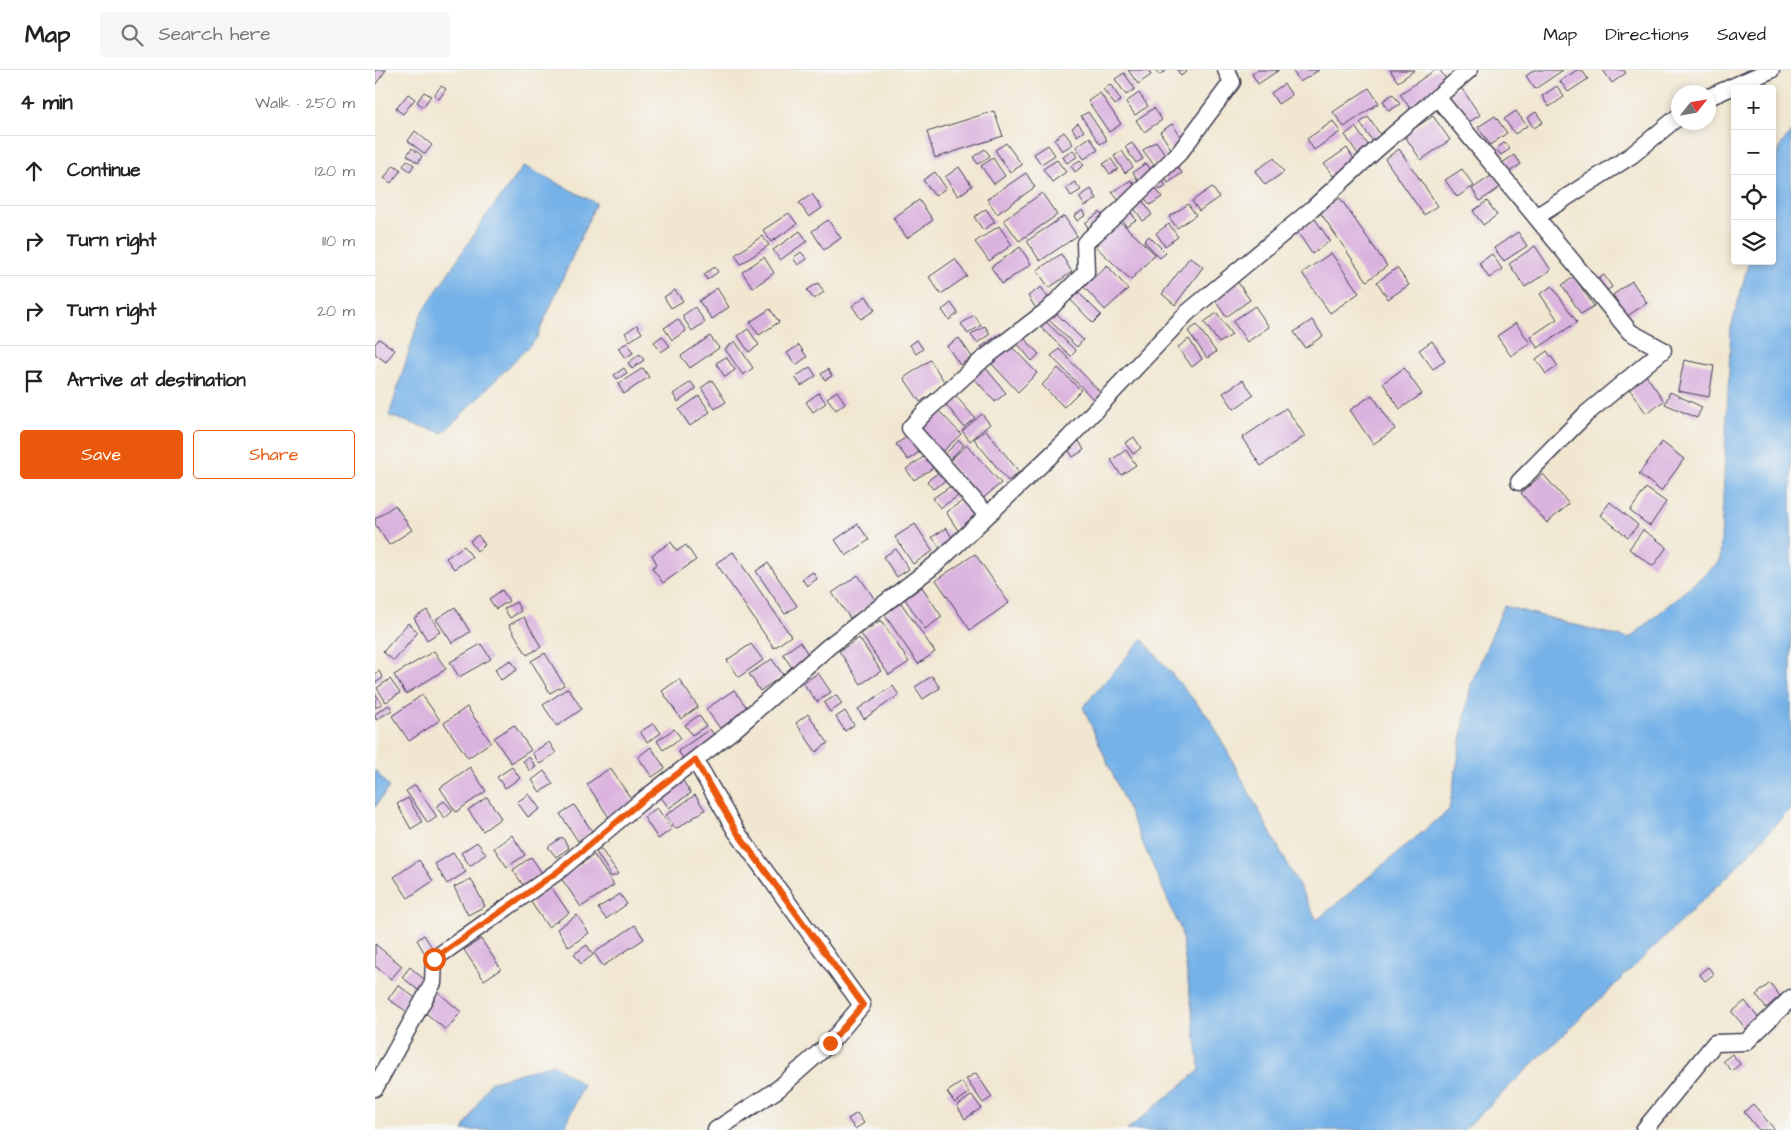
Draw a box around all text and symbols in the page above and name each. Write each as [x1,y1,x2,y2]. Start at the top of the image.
search box [100,12,450,57]
text: Map [25,18,70,52]
icon: search [118,21,146,49]
text: Search here [158,21,271,48]
text: Map [1543,22,1577,47]
text: Directions [1605,22,1689,47]
text: Saved [1717,22,1766,47]
north arrow [1671,85,1716,130]
map controls [1731,85,1776,265]
button: + [1731,85,1776,130]
text: 4 min [20,88,73,117]
text: Walk · 250 m [255,92,355,114]
button: − [1731,130,1776,175]
icon: ahead [20,157,48,185]
text: Continue [67,157,141,184]
text: 120 m [315,160,355,182]
button: locate [1731,175,1776,220]
button: layers [1731,220,1776,265]
icon: right [20,227,48,255]
text: Turn right [67,227,156,254]
text: 110 m [322,230,355,252]
icon: right [20,297,48,325]
text: Turn right [67,297,156,324]
text: 20 m [317,300,355,322]
icon: arrive [20,367,48,395]
text: Arrive at destination [67,367,246,394]
button: Save [20,430,183,479]
button: Share [193,430,355,479]
route start [423,948,446,971]
route end [819,1032,842,1055]

